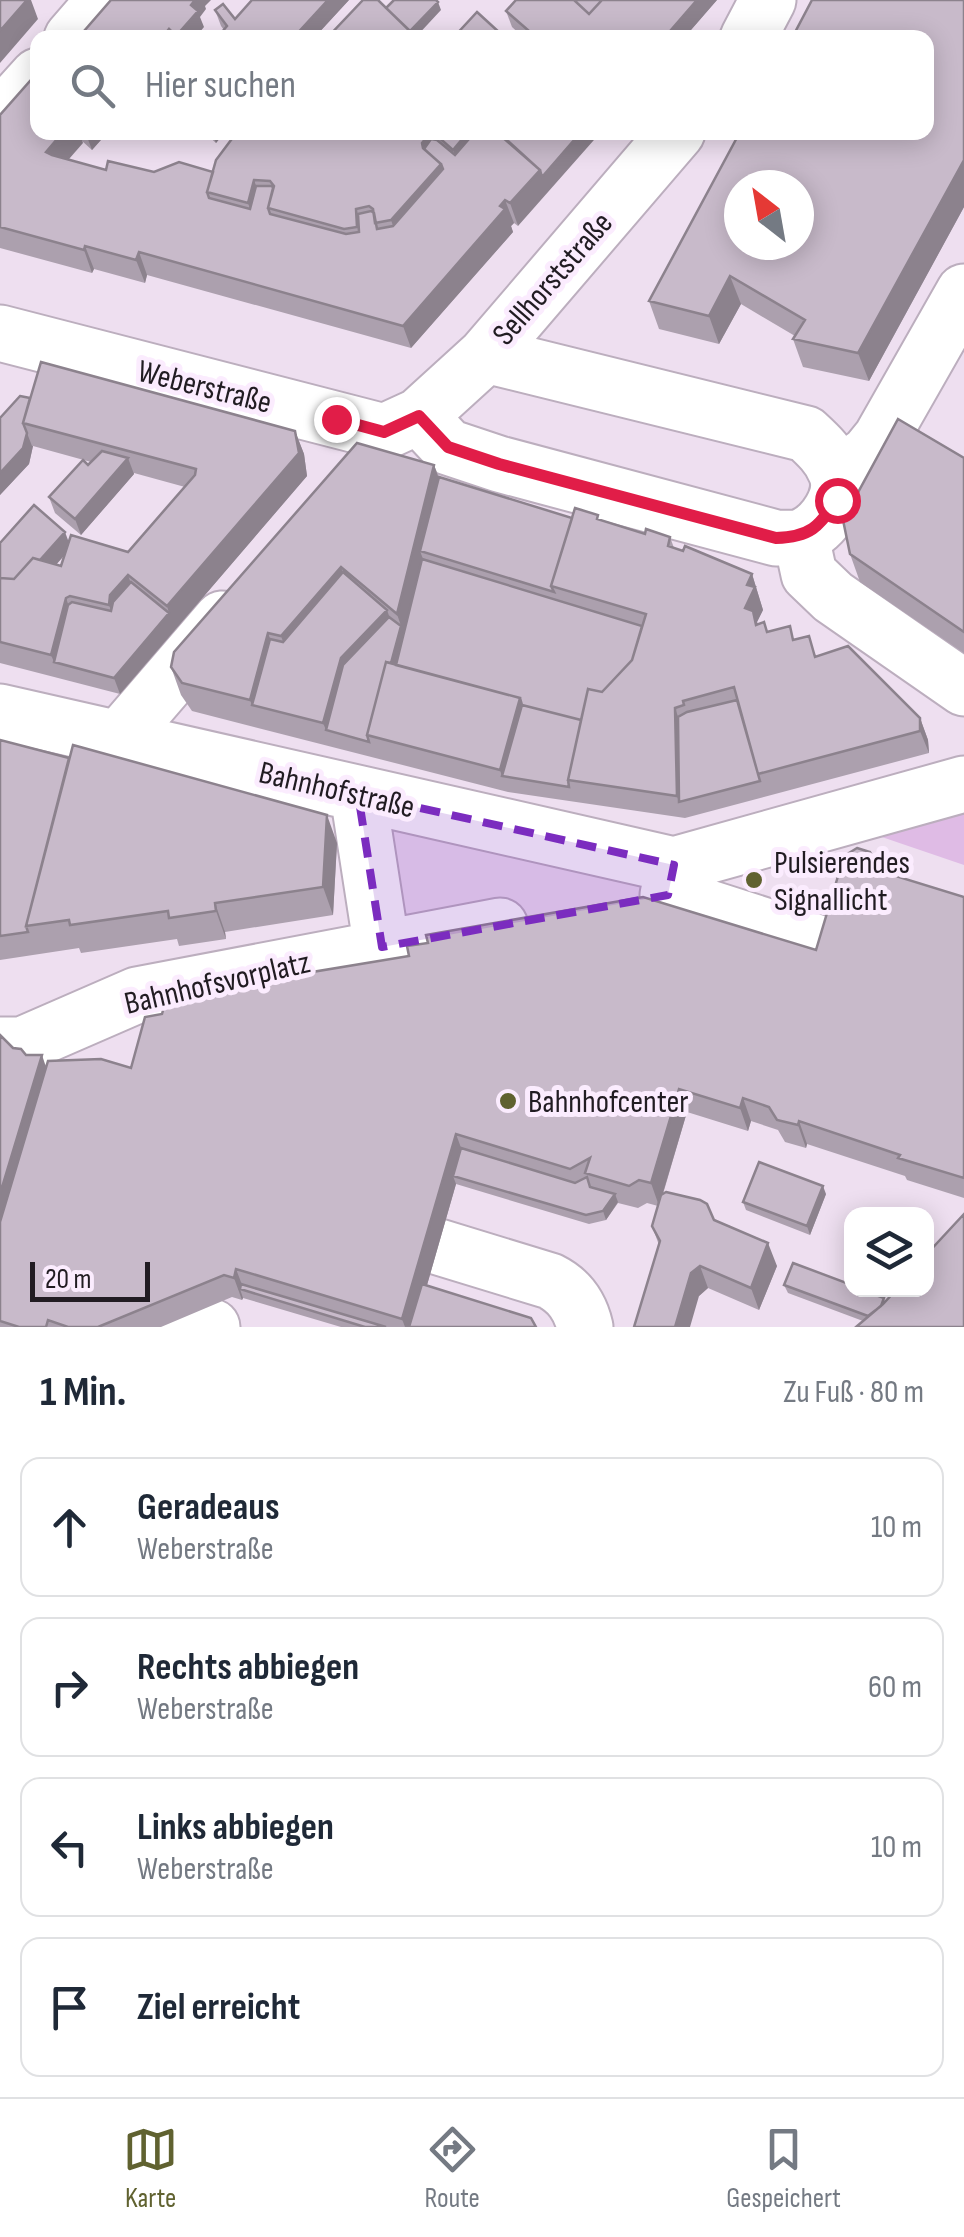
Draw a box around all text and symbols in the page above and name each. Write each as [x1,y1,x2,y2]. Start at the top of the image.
search box [30,30,934,140]
icon: search [65,58,120,113]
text: Hier suchen [145,63,296,108]
north arrow [724,170,814,260]
street label: Sellhorststraße [485,204,622,354]
street label: Weberstraße [134,352,276,423]
route end [314,397,360,443]
route start [815,478,861,524]
street label: Bahnhofstraße [255,754,418,827]
place label: Pulsierendes Signallicht [774,844,910,920]
marker: Pulsierendes Signallicht [743,869,765,891]
street label: Bahnhofsvorplatz [121,943,314,1024]
place label: Bahnhofcenter [528,1083,688,1122]
marker: Bahnhofcenter [497,1090,519,1112]
map controls [844,1207,934,1297]
button: layers [844,1207,934,1297]
scale bar [30,1257,150,1302]
text: 20 m [45,1263,91,1296]
text: 1 Min. [40,1367,126,1418]
text: Zu Fuß · 80 m [783,1373,924,1412]
text: Geradeaus [137,1485,280,1530]
icon: ahead [42,1500,97,1555]
text: 10 m [871,1508,922,1547]
text: Weberstraße [137,1530,274,1569]
text: Rechts abbiegen [137,1645,359,1690]
icon: right [42,1660,97,1715]
text: 60 m [868,1668,922,1707]
text: Weberstraße [137,1690,274,1729]
text: Links abbiegen [137,1805,334,1850]
icon: left [42,1820,97,1875]
text: 10 m [871,1828,922,1867]
text: Weberstraße [137,1850,274,1889]
icon: arrive [42,1980,97,2035]
text: Ziel erreicht [137,1985,300,2030]
tab: Karte [123,2122,178,2215]
tab: Route [424,2122,480,2215]
tab: Gespeichert [726,2122,841,2215]

